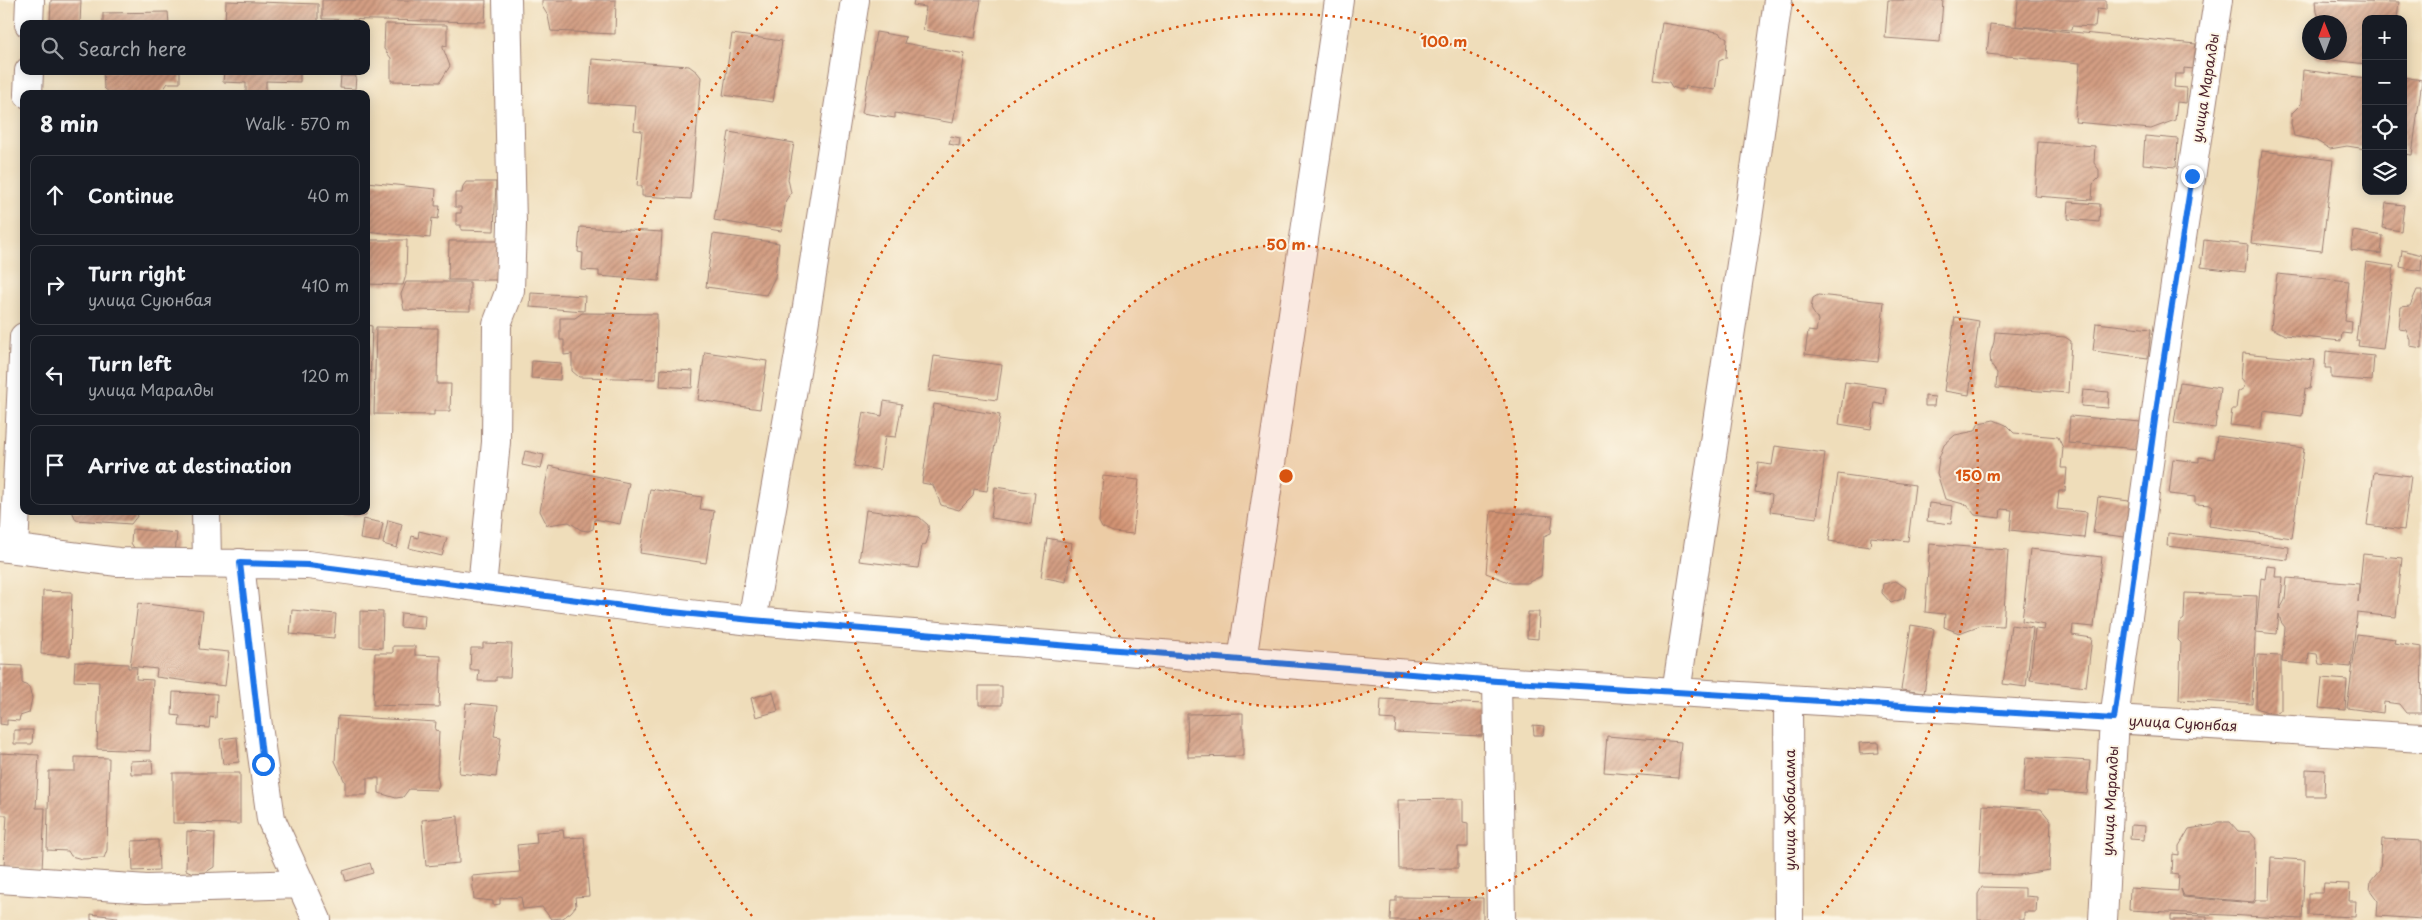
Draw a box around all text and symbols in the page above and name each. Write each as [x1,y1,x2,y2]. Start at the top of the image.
north arrow [2302,15,2347,60]
map controls [2362,15,2407,195]
button: + [2362,15,2407,60]
search box [20,20,370,75]
text: 100 m [1421,29,1467,52]
street label: улица Маралды [2186,32,2224,144]
icon: search [38,34,66,62]
text: Search here [78,34,187,62]
button: − [2362,60,2407,105]
button: locate [2362,105,2407,150]
text: 8 min [40,107,99,139]
text: Walk · 570 m [245,111,350,135]
button: layers [2362,150,2407,195]
route end [2181,165,2204,188]
icon: ahead [41,181,69,209]
text: Continue [88,181,174,209]
text: 40 m [307,183,349,207]
text: 50 m [1267,232,1305,255]
text: Turn right [88,259,186,287]
icon: right [41,271,69,299]
text: 410 m [301,273,349,297]
text: улица Суюнбая [88,287,212,311]
text: Turn left [88,349,172,377]
icon: left [41,361,69,389]
text: 120 m [302,363,349,387]
text: улица Маралды [88,377,214,401]
icon: arrive [41,451,69,479]
text: Arrive at destination [88,451,292,479]
text: 150 m [1955,463,2001,486]
centre of rings [1277,467,1295,485]
street label: улица Суюнбая [2128,710,2238,736]
street label: улица Маралды [2097,745,2123,857]
street label: улица Жобалама [1779,749,1800,871]
route start [252,753,275,776]

